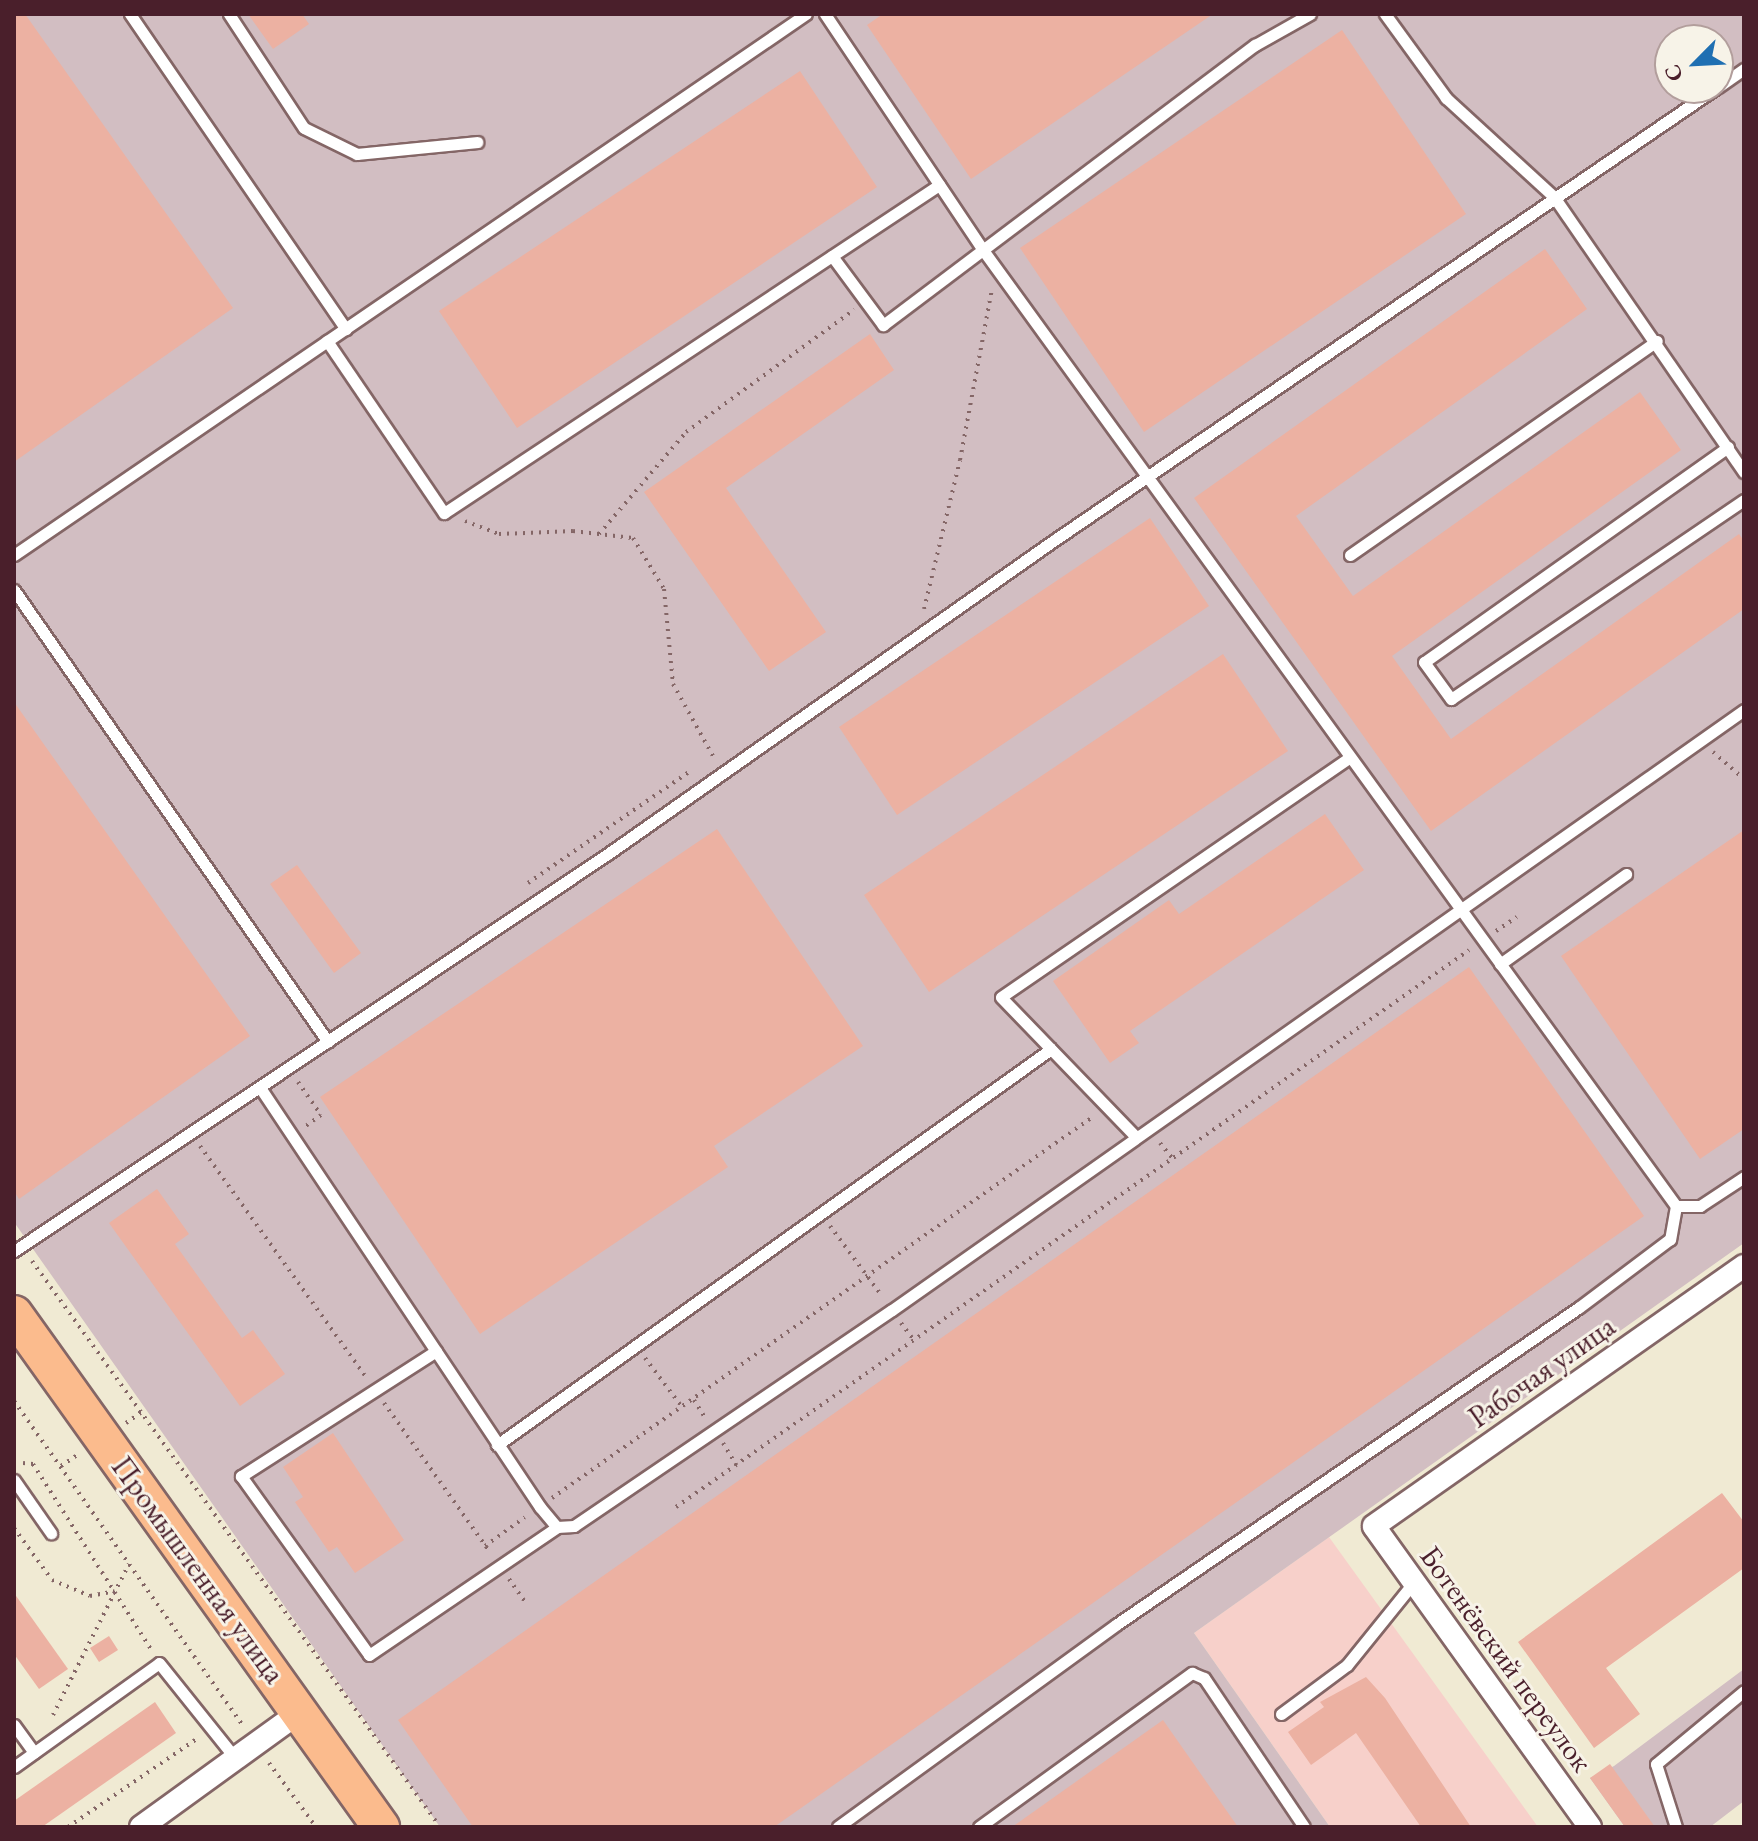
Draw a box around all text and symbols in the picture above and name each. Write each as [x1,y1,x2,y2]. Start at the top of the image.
north arrow [1654,24,1734,104]
text: С [1657,60,1690,86]
street label: Рабочая улица [1462,1308,1622,1436]
street label: Промышленная улица [104,1450,292,1690]
street label: Ботенёвский переулок [1412,1539,1600,1779]

